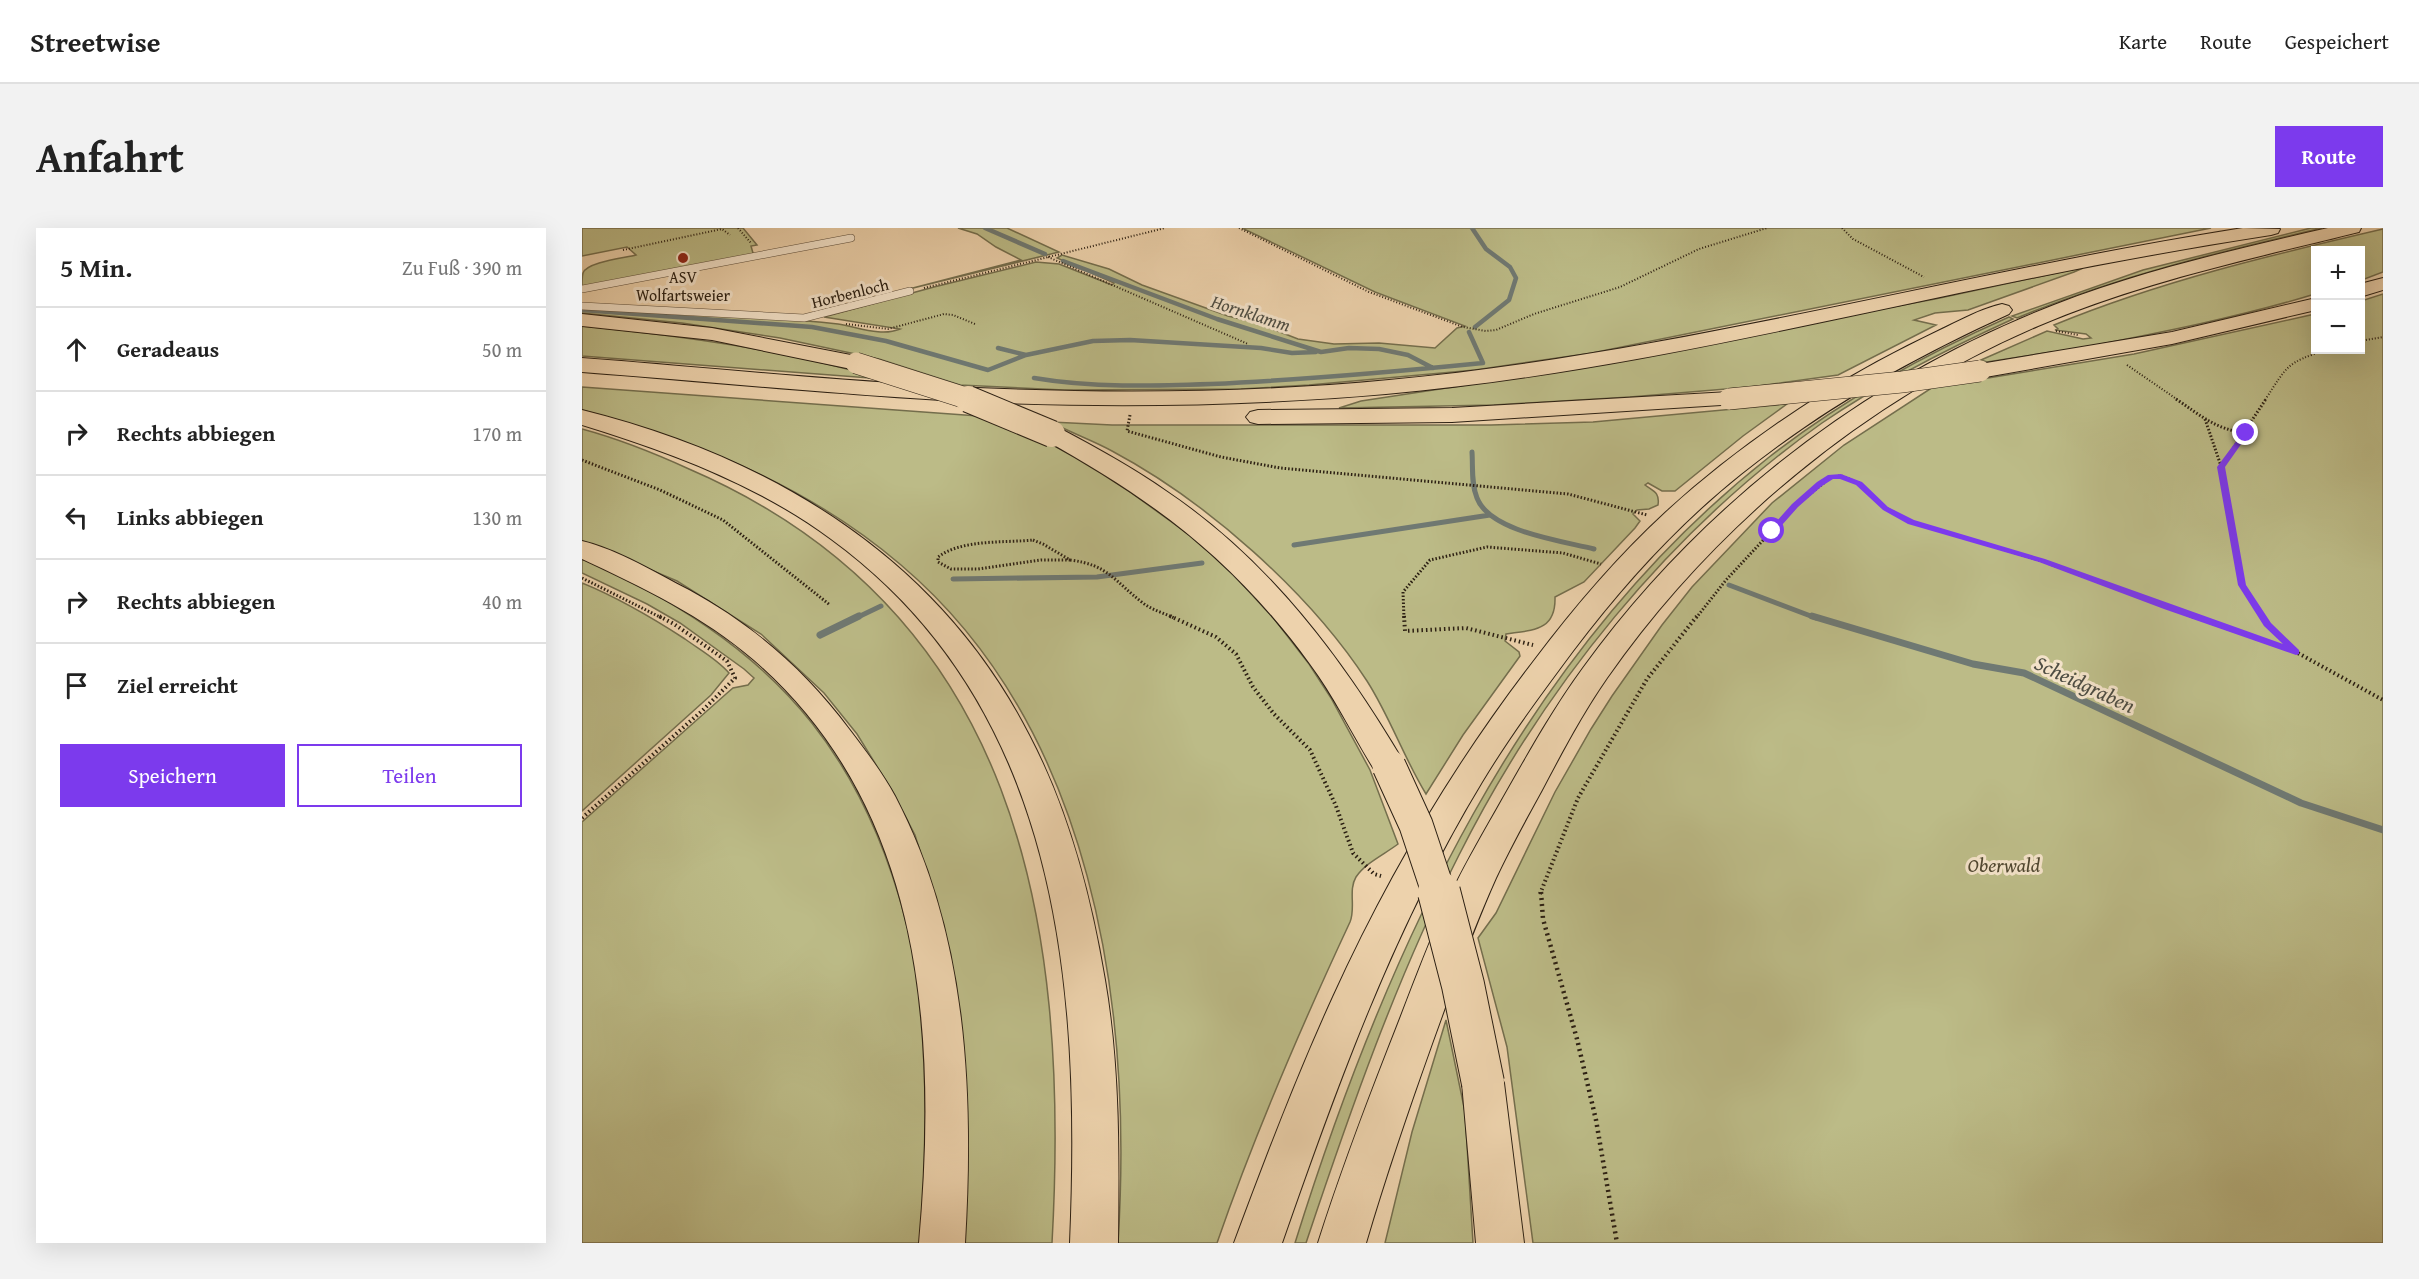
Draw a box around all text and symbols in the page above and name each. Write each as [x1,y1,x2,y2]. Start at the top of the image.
text: Streetwise [30,21,160,62]
text: Karte [2119,26,2167,57]
text: Route [2200,26,2252,57]
text: Gespeichert [2285,26,2389,57]
text: Anfahrt [36,126,184,187]
button: Route [2275,126,2383,187]
map controls [2311,246,2365,354]
button: + [2311,246,2365,300]
text: 5 Min. [60,248,132,287]
marker: ASV Wolfartsweier [676,251,690,265]
text: Zu Fuß · 390 m [402,253,522,282]
place label: ASV Wolfartsweier [636,265,730,307]
street label: Horbenloch [809,272,891,314]
water label: Hornklamm [1207,287,1294,339]
button: − [2311,300,2365,354]
icon: ahead [60,333,93,366]
text: Geradeaus [117,333,219,365]
text: 50 m [482,335,522,364]
icon: right [60,417,93,450]
text: Rechts abbiegen [117,417,275,449]
text: 170 m [472,419,522,448]
route end [2232,419,2258,445]
icon: left [60,501,93,534]
text: Links abbiegen [117,501,263,533]
text: 130 m [472,503,522,532]
route start [1758,517,1784,543]
icon: right [60,585,93,618]
text: Rechts abbiegen [117,585,275,617]
text: 40 m [482,587,522,616]
water label: Scheidgraben [2030,647,2141,721]
icon: arrive [60,669,93,702]
text: Ziel erreicht [117,669,238,701]
button: Speichern [60,744,285,807]
button: Teilen [297,744,522,807]
park label: Oberwald [1968,850,2041,879]

